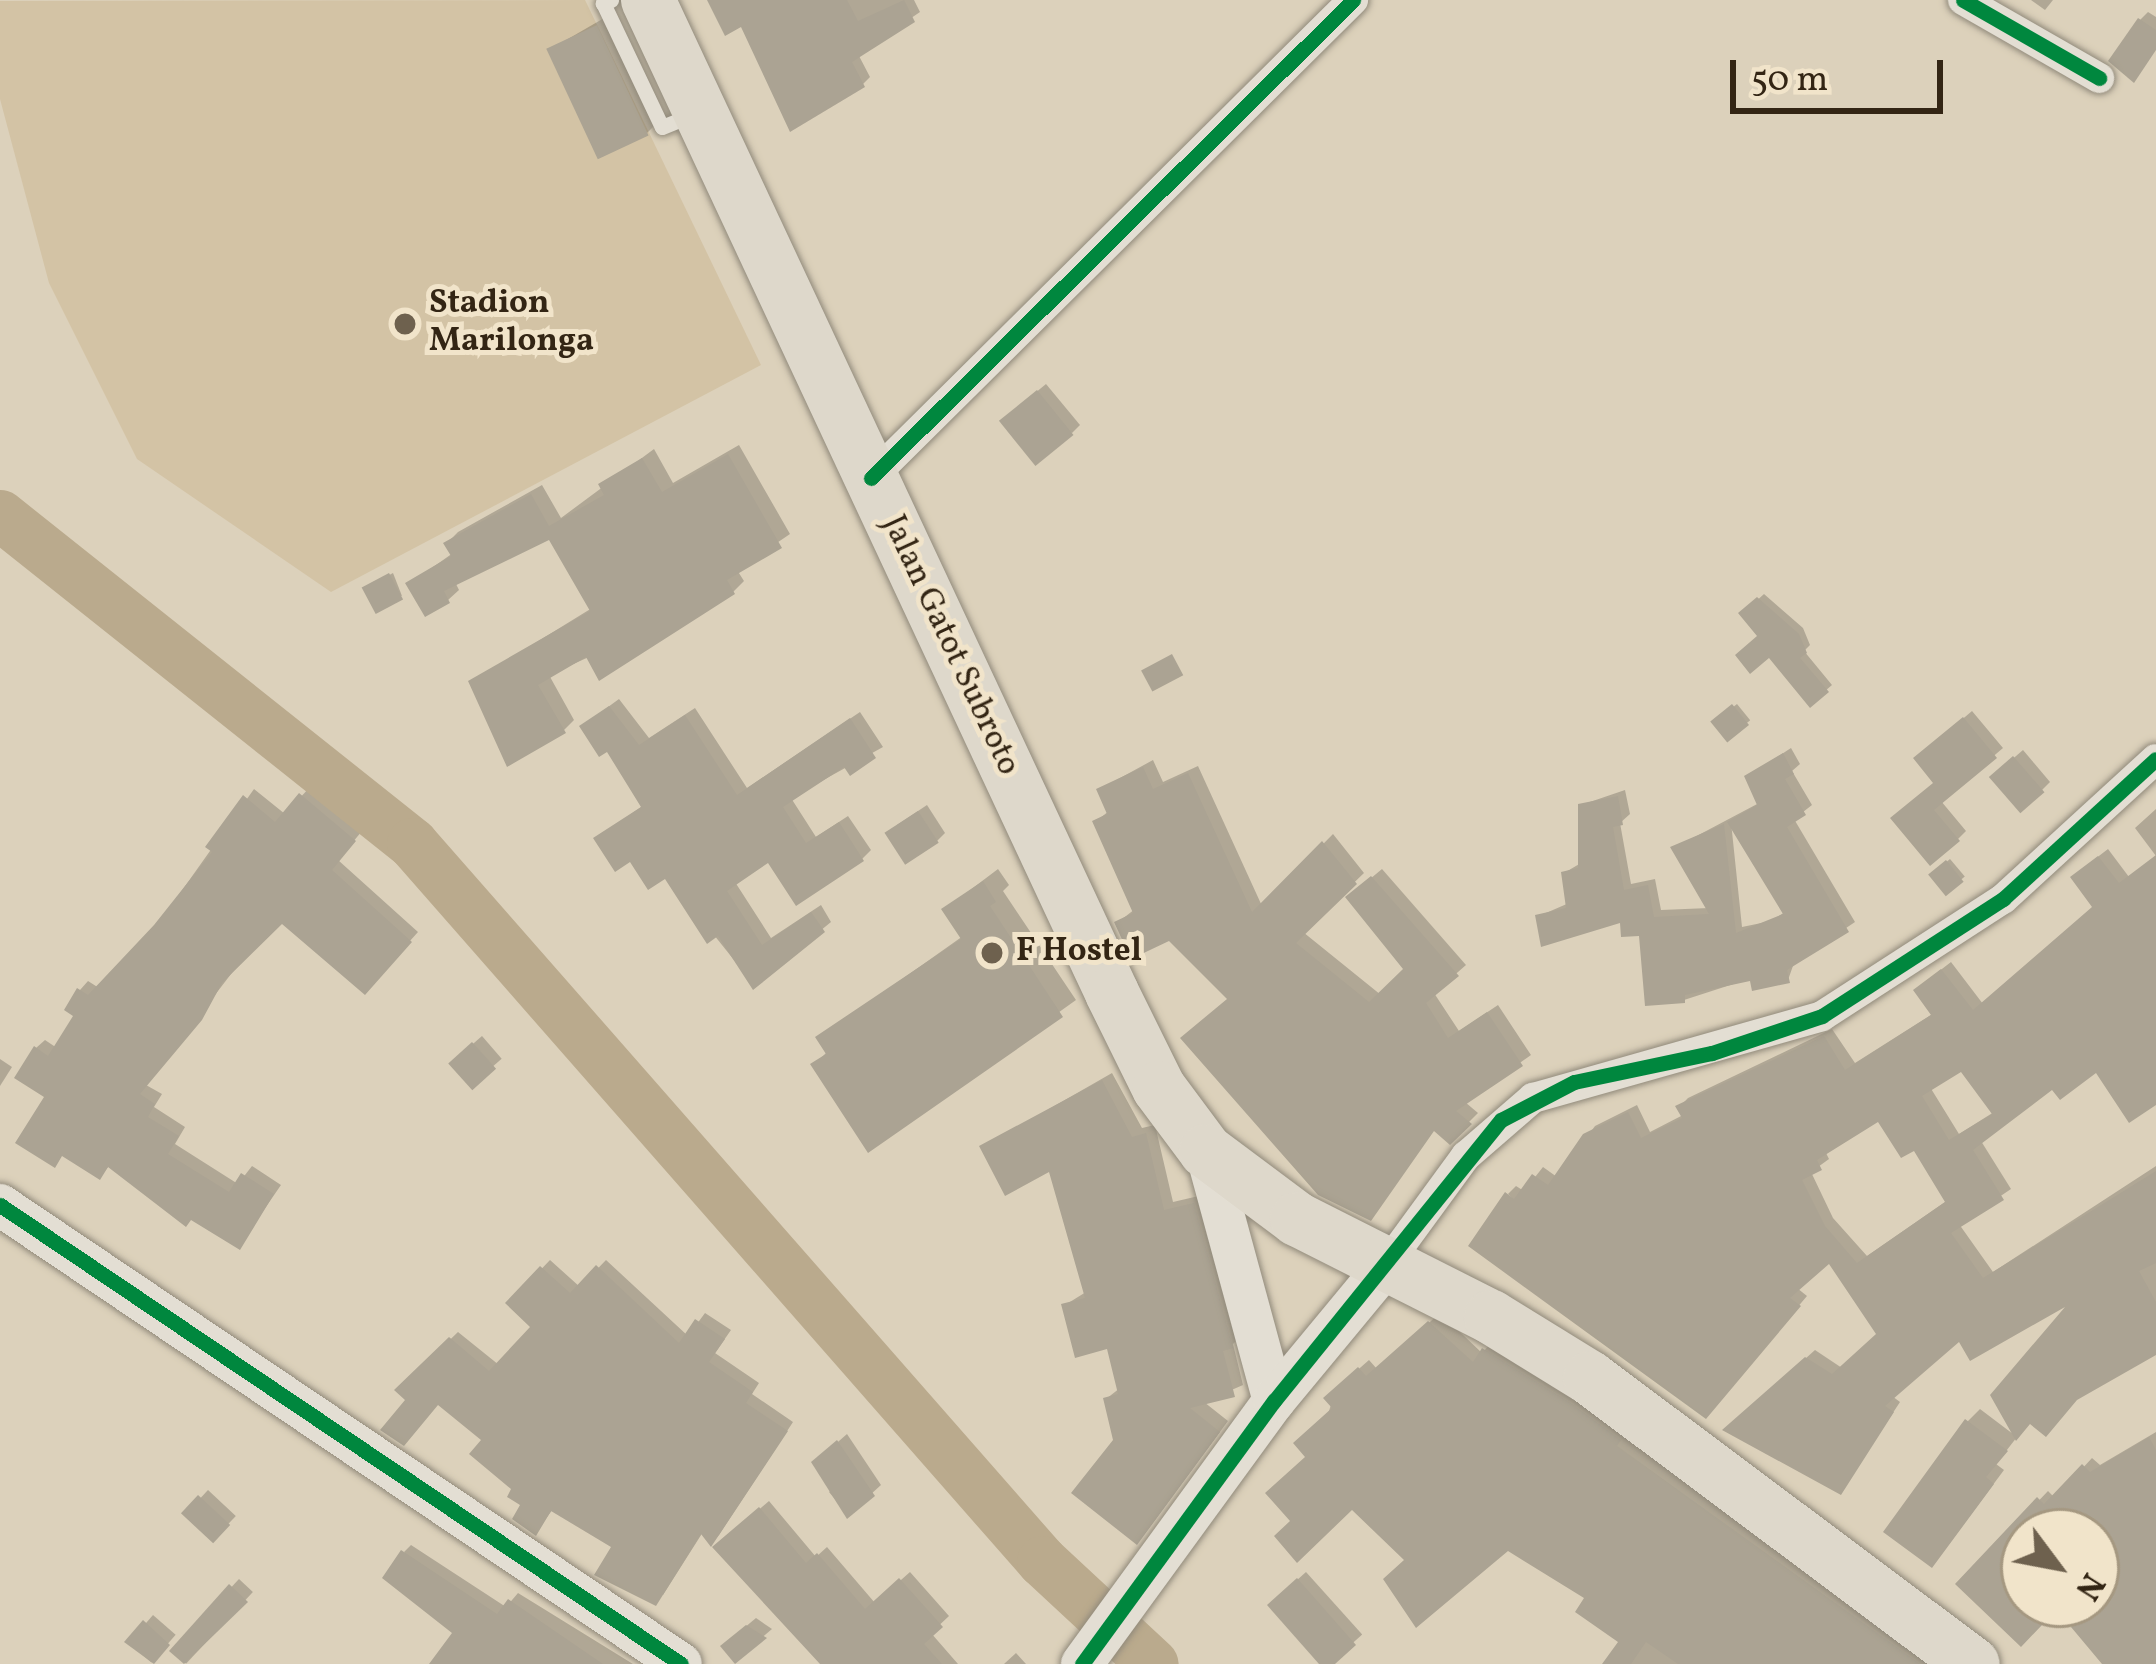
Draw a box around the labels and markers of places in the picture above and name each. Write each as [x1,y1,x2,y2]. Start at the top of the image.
place label: Stadion Marilonga [429,285,594,363]
marker: Stadion Marilonga [392,311,418,337]
place label: F Hostel [1016,933,1142,973]
marker: F Hostel [979,940,1005,966]

